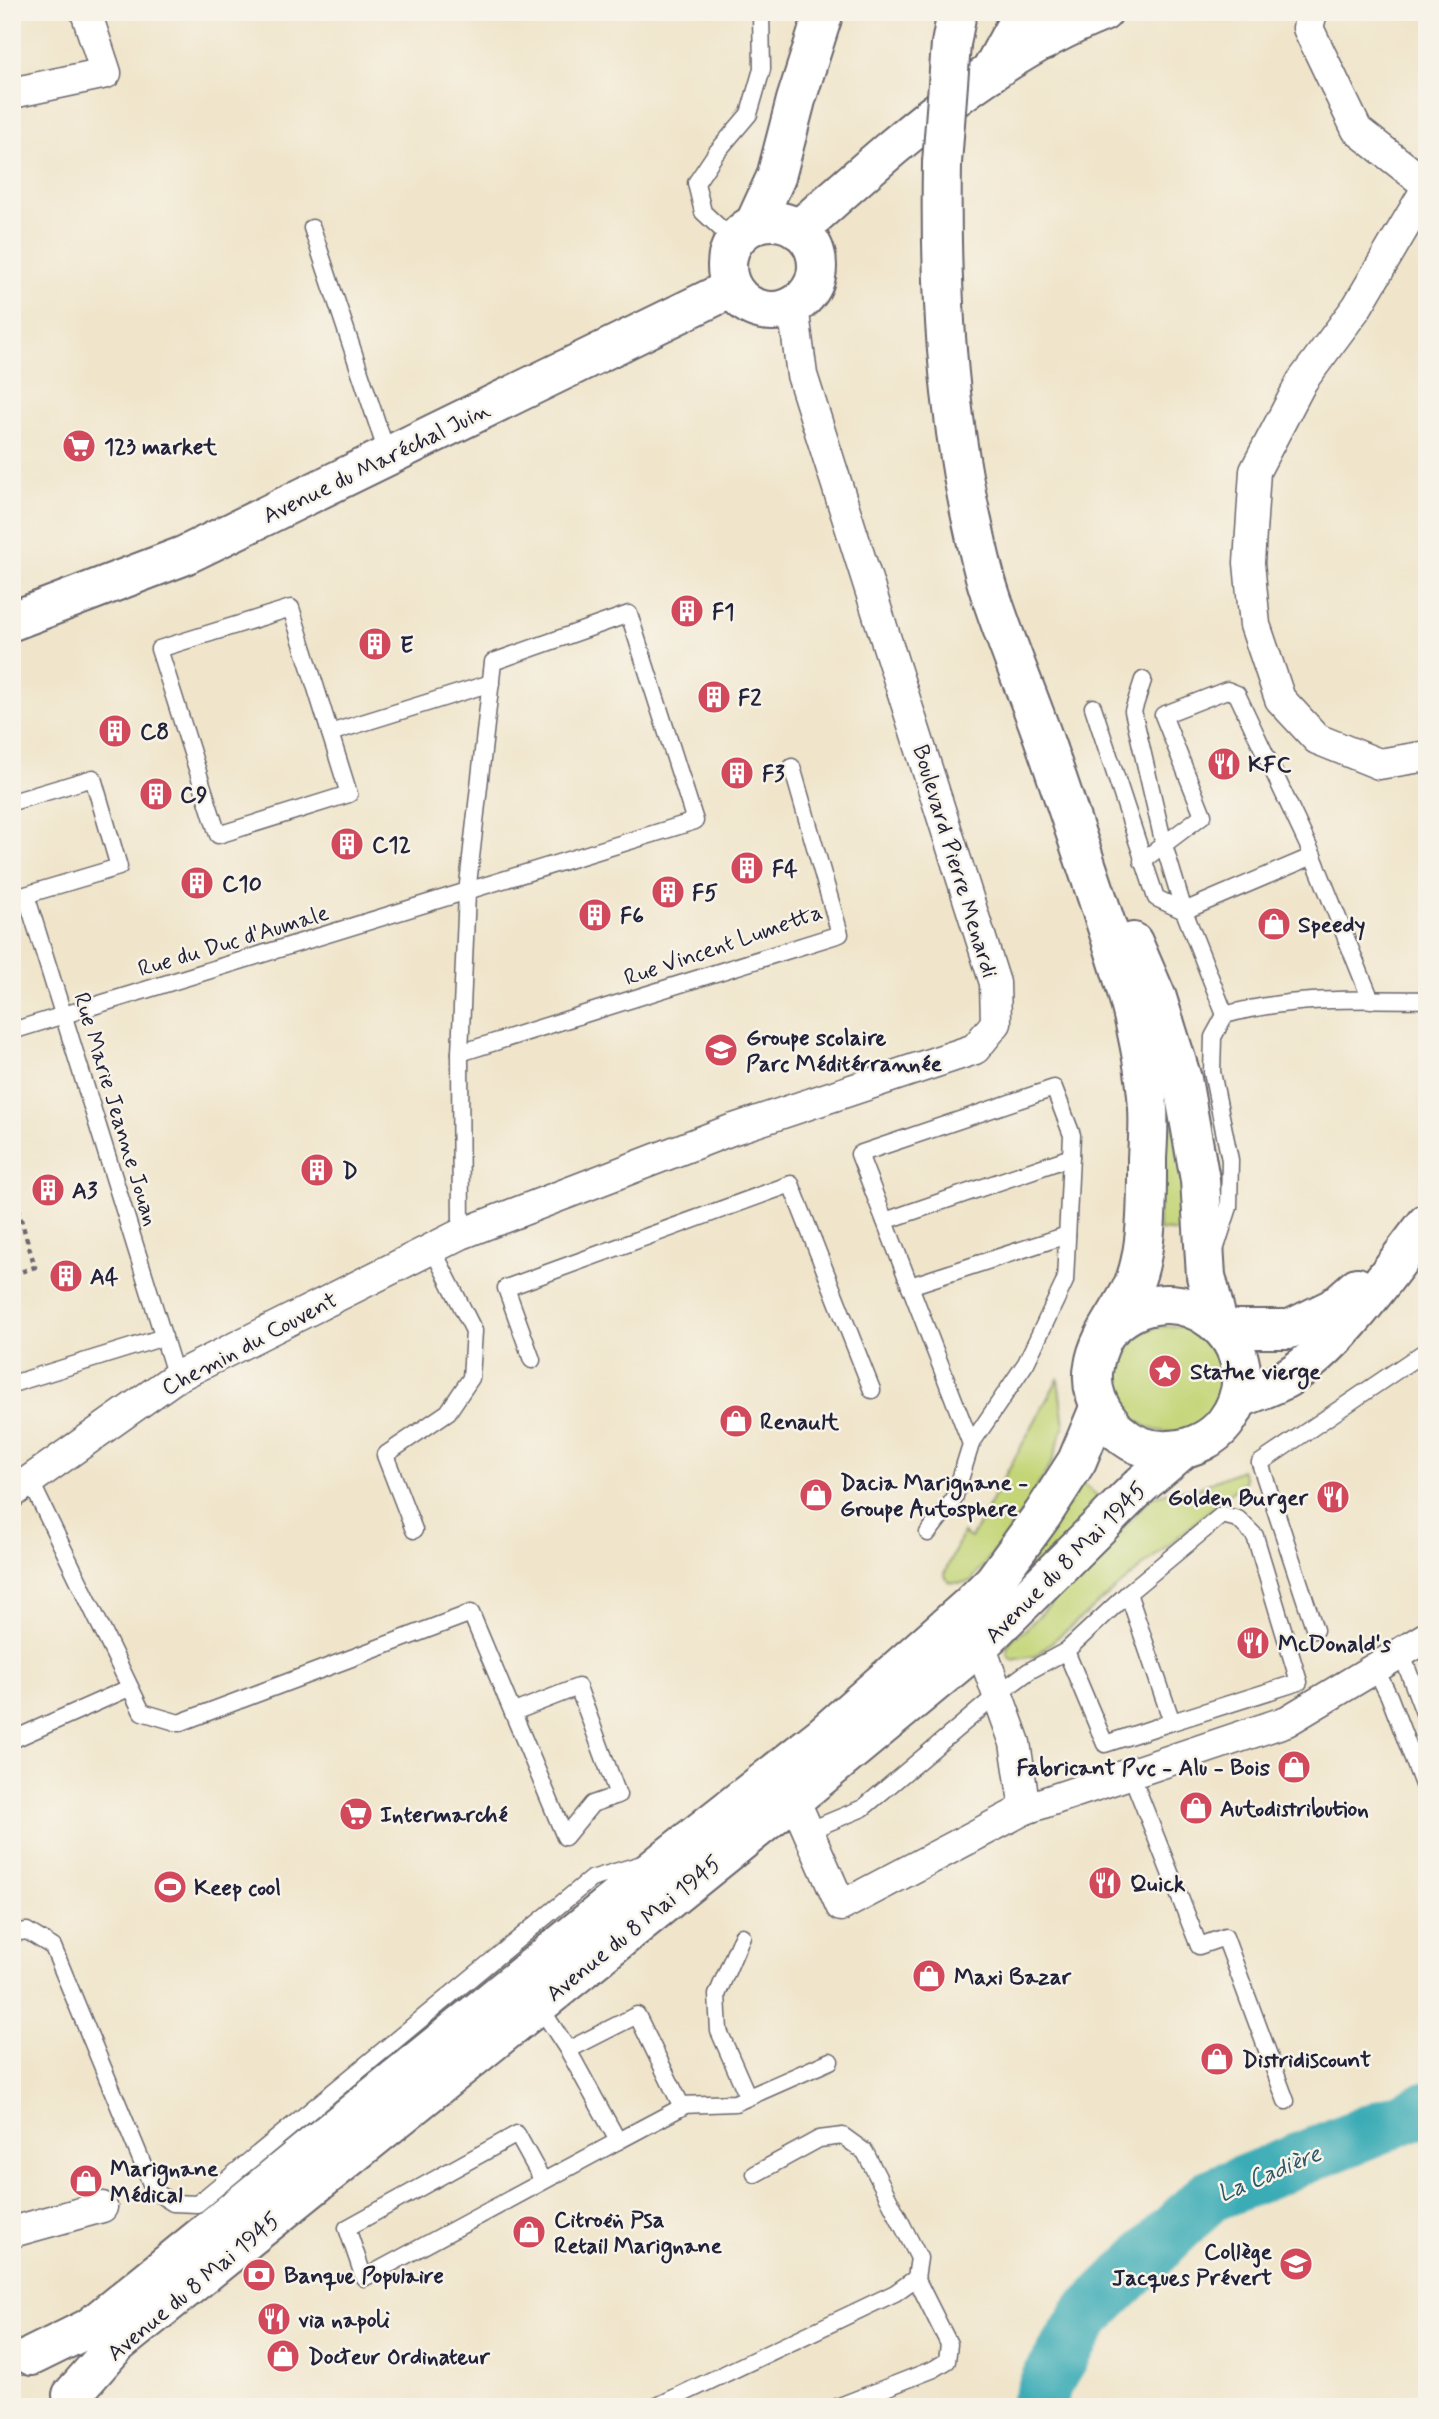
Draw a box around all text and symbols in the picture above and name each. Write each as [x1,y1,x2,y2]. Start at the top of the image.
street label: Avenue du Maréchal Juin [258,396,495,532]
supermarket icon: 123 market [60,427,98,465]
place label: 123 market [104,433,217,463]
building icon: F1 [668,592,706,630]
place label: F1 [712,598,735,628]
building icon: E [356,625,394,663]
place label: E [400,631,414,661]
building icon: F2 [695,678,733,716]
place label: F2 [738,684,762,714]
building icon: C8 [96,712,134,750]
place label: C8 [140,718,169,748]
street label: Boulevard Pierre Menardi [904,741,1004,982]
restaurant icon: KFC [1205,745,1243,783]
place label: KFC [1248,751,1292,781]
building icon: F3 [718,754,756,792]
place label: F3 [762,760,785,790]
building icon: C9 [137,775,175,813]
place label: C9 [180,781,208,811]
building icon: C12 [328,825,366,863]
place label: C12 [372,831,411,861]
building icon: F4 [728,849,766,887]
place label: F4 [772,855,798,885]
building icon: C10 [178,864,216,902]
place label: C10 [222,870,262,900]
building icon: F5 [649,873,687,911]
place label: F5 [692,879,718,909]
building icon: F6 [576,896,614,934]
street label: Rue Vincent Lumetta [620,898,827,994]
street label: Rue du Duc d'Aumale [135,899,333,985]
place label: F6 [620,902,644,932]
shop icon: Speedy [1255,905,1293,943]
place label: Speedy [1298,911,1365,941]
street label: Rue Marie Jeanne Jouan [65,989,165,1230]
place label: Groupe scolaire Parc Méditérrannée [746,1024,943,1080]
school or university icon: Groupe scolaire Parc Méditérrannée [702,1031,740,1069]
building icon: D [298,1151,336,1189]
place label: D [342,1157,358,1187]
building icon: A3 [29,1171,67,1209]
place label: A3 [72,1177,98,1207]
building icon: A4 [47,1257,85,1295]
place label: A4 [90,1263,119,1293]
street label: Chemin du Couvent [157,1286,343,1404]
place icon: Statue vierge [1146,1352,1184,1390]
place label: Statue vierge [1190,1358,1321,1390]
shop icon: Renault [717,1402,755,1440]
place label: Renault [760,1408,839,1438]
place label: Dacia Marignane - Groupe Autosphere [840,1469,1028,1525]
shop icon: Dacia Marignane - Groupe Autosphere [797,1476,835,1514]
street label: Avenue du 8 Mai 1945 [979,1476,1154,1651]
restaurant icon: Golden Burger [1314,1478,1352,1516]
place label: Golden Burger [1168,1484,1309,1514]
restaurant icon: McDonald's [1234,1624,1272,1662]
place label: McDonald's [1278,1630,1392,1660]
shop icon: Fabricant Pvc - Alu - Bois [1275,1748,1313,1786]
place label: Fabricant Pvc - Alu - Bois [1016,1754,1271,1784]
shop icon: Autodistribution [1177,1789,1215,1827]
supermarket icon: Intermarché [337,1795,375,1833]
place label: Autodistribution [1220,1795,1369,1825]
place label: Intermarché [380,1801,509,1831]
street label: Avenue du 8 Mai 1945 [540,1850,728,2010]
restaurant icon: Quick [1086,1864,1124,1902]
sports icon: Keep cool [151,1868,189,1906]
place label: Quick [1130,1870,1186,1900]
place label: Keep cool [194,1874,281,1904]
shop icon: Maxi Bazar [910,1957,948,1995]
place label: Maxi Bazar [954,1963,1072,1993]
shop icon: Distridiscount [1198,2040,1236,2078]
place label: Distridiscount [1242,2046,1371,2076]
water label: La Cadière [1213,2138,1327,2210]
place label: Marignane Médical [110,2155,219,2211]
shop icon: Marignane Médical [67,2162,105,2200]
street label: Avenue du 8 Mai 1945 [101,2206,287,2369]
place label: Citroën Psa Retail Marignane [554,2206,723,2264]
shop icon: Citroën Psa Retail Marignane [510,2213,548,2251]
place label: Collège Jacques Prévert [1112,2238,1273,2294]
school or university icon: Collège Jacques Prévert [1277,2245,1315,2283]
bank icon: Banque Populaire [240,2256,278,2294]
place label: Banque Populaire [284,2262,444,2292]
restaurant icon: via napoli [255,2300,293,2338]
place label: via napoli [298,2306,391,2336]
shop icon: Docteur Ordinateur [264,2337,302,2375]
place label: Docteur Ordinateur [308,2343,491,2373]

